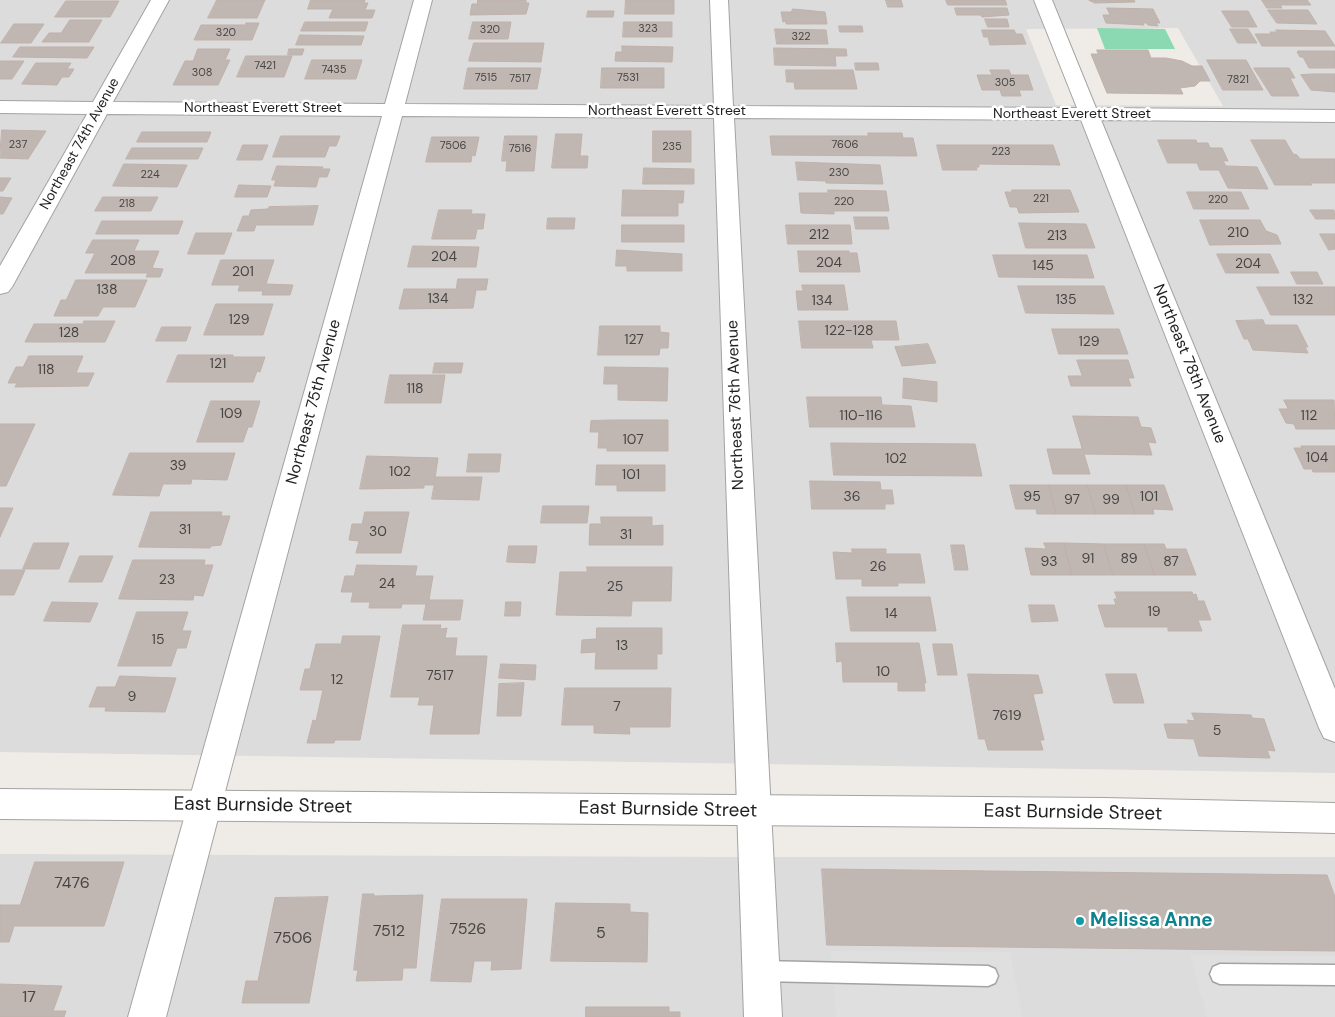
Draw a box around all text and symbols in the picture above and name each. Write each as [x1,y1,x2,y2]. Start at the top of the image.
house number: 323 [638,22,658,36]
house number: 320 [480,23,500,37]
house number: 320 [216,26,236,40]
house number: 322 [791,30,811,44]
house number: 7421 [254,59,276,73]
house number: 7435 [321,63,347,77]
house number: 308 [192,66,212,80]
house number: 7515 [475,71,497,85]
house number: 7531 [617,71,639,85]
house number: 7517 [509,72,531,86]
house number: 7821 [1227,73,1249,87]
street label: Northeast 74th Avenue [37,75,123,213]
house number: 305 [995,76,1015,90]
street label: Northeast Everett Street [184,100,342,116]
street label: Northeast Everett Street [588,103,746,119]
street label: Northeast Everett Street [993,106,1151,122]
house number: 237 [9,138,27,152]
house number: 7606 [832,138,858,152]
house number: 7506 [440,139,466,153]
house number: 235 [662,140,682,154]
house number: 7516 [509,142,531,156]
house number: 223 [991,145,1011,159]
house number: 230 [829,166,849,180]
house number: 224 [140,168,160,182]
house number: 221 [1033,192,1049,206]
house number: 220 [1208,193,1228,207]
house number: 220 [834,195,854,209]
house number: 218 [119,197,135,211]
house number: 210 [1227,225,1249,241]
house number: 212 [809,227,829,243]
house number: 213 [1047,228,1067,244]
house number: 204 [431,249,457,265]
house number: 208 [110,253,136,269]
house number: 204 [816,255,842,271]
house number: 204 [1235,256,1261,272]
house number: 145 [1032,258,1054,274]
house number: 201 [232,264,254,280]
house number: 138 [96,282,118,298]
street label: Northeast 78th Avenue [1148,282,1230,446]
house number: 134 [427,291,449,307]
house number: 135 [1055,292,1077,308]
house number: 132 [1293,292,1313,308]
house number: 134 [811,293,833,309]
house number: 129 [228,312,250,328]
street label: Northeast 75th Avenue [283,317,345,487]
street label: Northeast 76th Avenue [723,320,749,490]
house number: 122-128 [825,323,873,339]
house number: 128 [59,325,79,341]
house number: 127 [624,332,644,348]
house number: 129 [1078,334,1100,350]
house number: 121 [210,356,226,372]
house number: 118 [37,362,55,378]
house number: 118 [406,381,424,397]
house number: 109 [220,406,242,422]
house number: 110-116 [839,408,883,424]
house number: 112 [1301,408,1317,424]
house number: 107 [622,432,644,448]
house number: 104 [1306,450,1328,466]
house number: 102 [885,451,907,467]
house number: 39 [170,458,186,474]
house number: 102 [389,464,411,480]
house number: 101 [622,467,640,483]
house number: 36 [843,489,861,505]
house number: 95 [1023,489,1041,505]
house number: 101 [1140,489,1158,505]
house number: 97 [1064,492,1080,508]
house number: 99 [1102,492,1120,508]
house number: 31 [179,522,191,538]
house number: 30 [369,524,387,540]
house number: 31 [620,527,632,543]
house number: 91 [1082,551,1094,567]
house number: 89 [1121,551,1137,567]
house number: 93 [1041,554,1057,570]
house number: 87 [1163,554,1179,570]
house number: 26 [870,559,886,575]
house number: 23 [159,572,175,588]
house number: 24 [379,576,395,592]
house number: 25 [607,579,623,595]
house number: 19 [1147,604,1161,620]
house number: 14 [885,606,897,622]
house number: 15 [152,632,164,648]
house number: 13 [616,638,628,654]
house number: 10 [876,664,890,680]
house number: 7517 [426,668,454,684]
house number: 12 [331,672,343,688]
house number: 9 [128,689,136,705]
house number: 7 [613,699,621,715]
house number: 7619 [992,708,1022,724]
house number: 5 [1213,723,1221,739]
street label: East Burnside Street [173,793,353,819]
street label: East Burnside Street [578,797,758,823]
street label: East Burnside Street [983,800,1163,826]
house number: 7476 [54,874,90,894]
place label: Melissa Anne [1090,910,1213,932]
marker: Melissa Anne [1074,915,1086,927]
house number: 7526 [450,920,486,940]
house number: 7512 [373,922,405,942]
house number: 5 [596,924,606,944]
house number: 7506 [274,929,312,949]
house number: 17 [22,988,36,1008]

